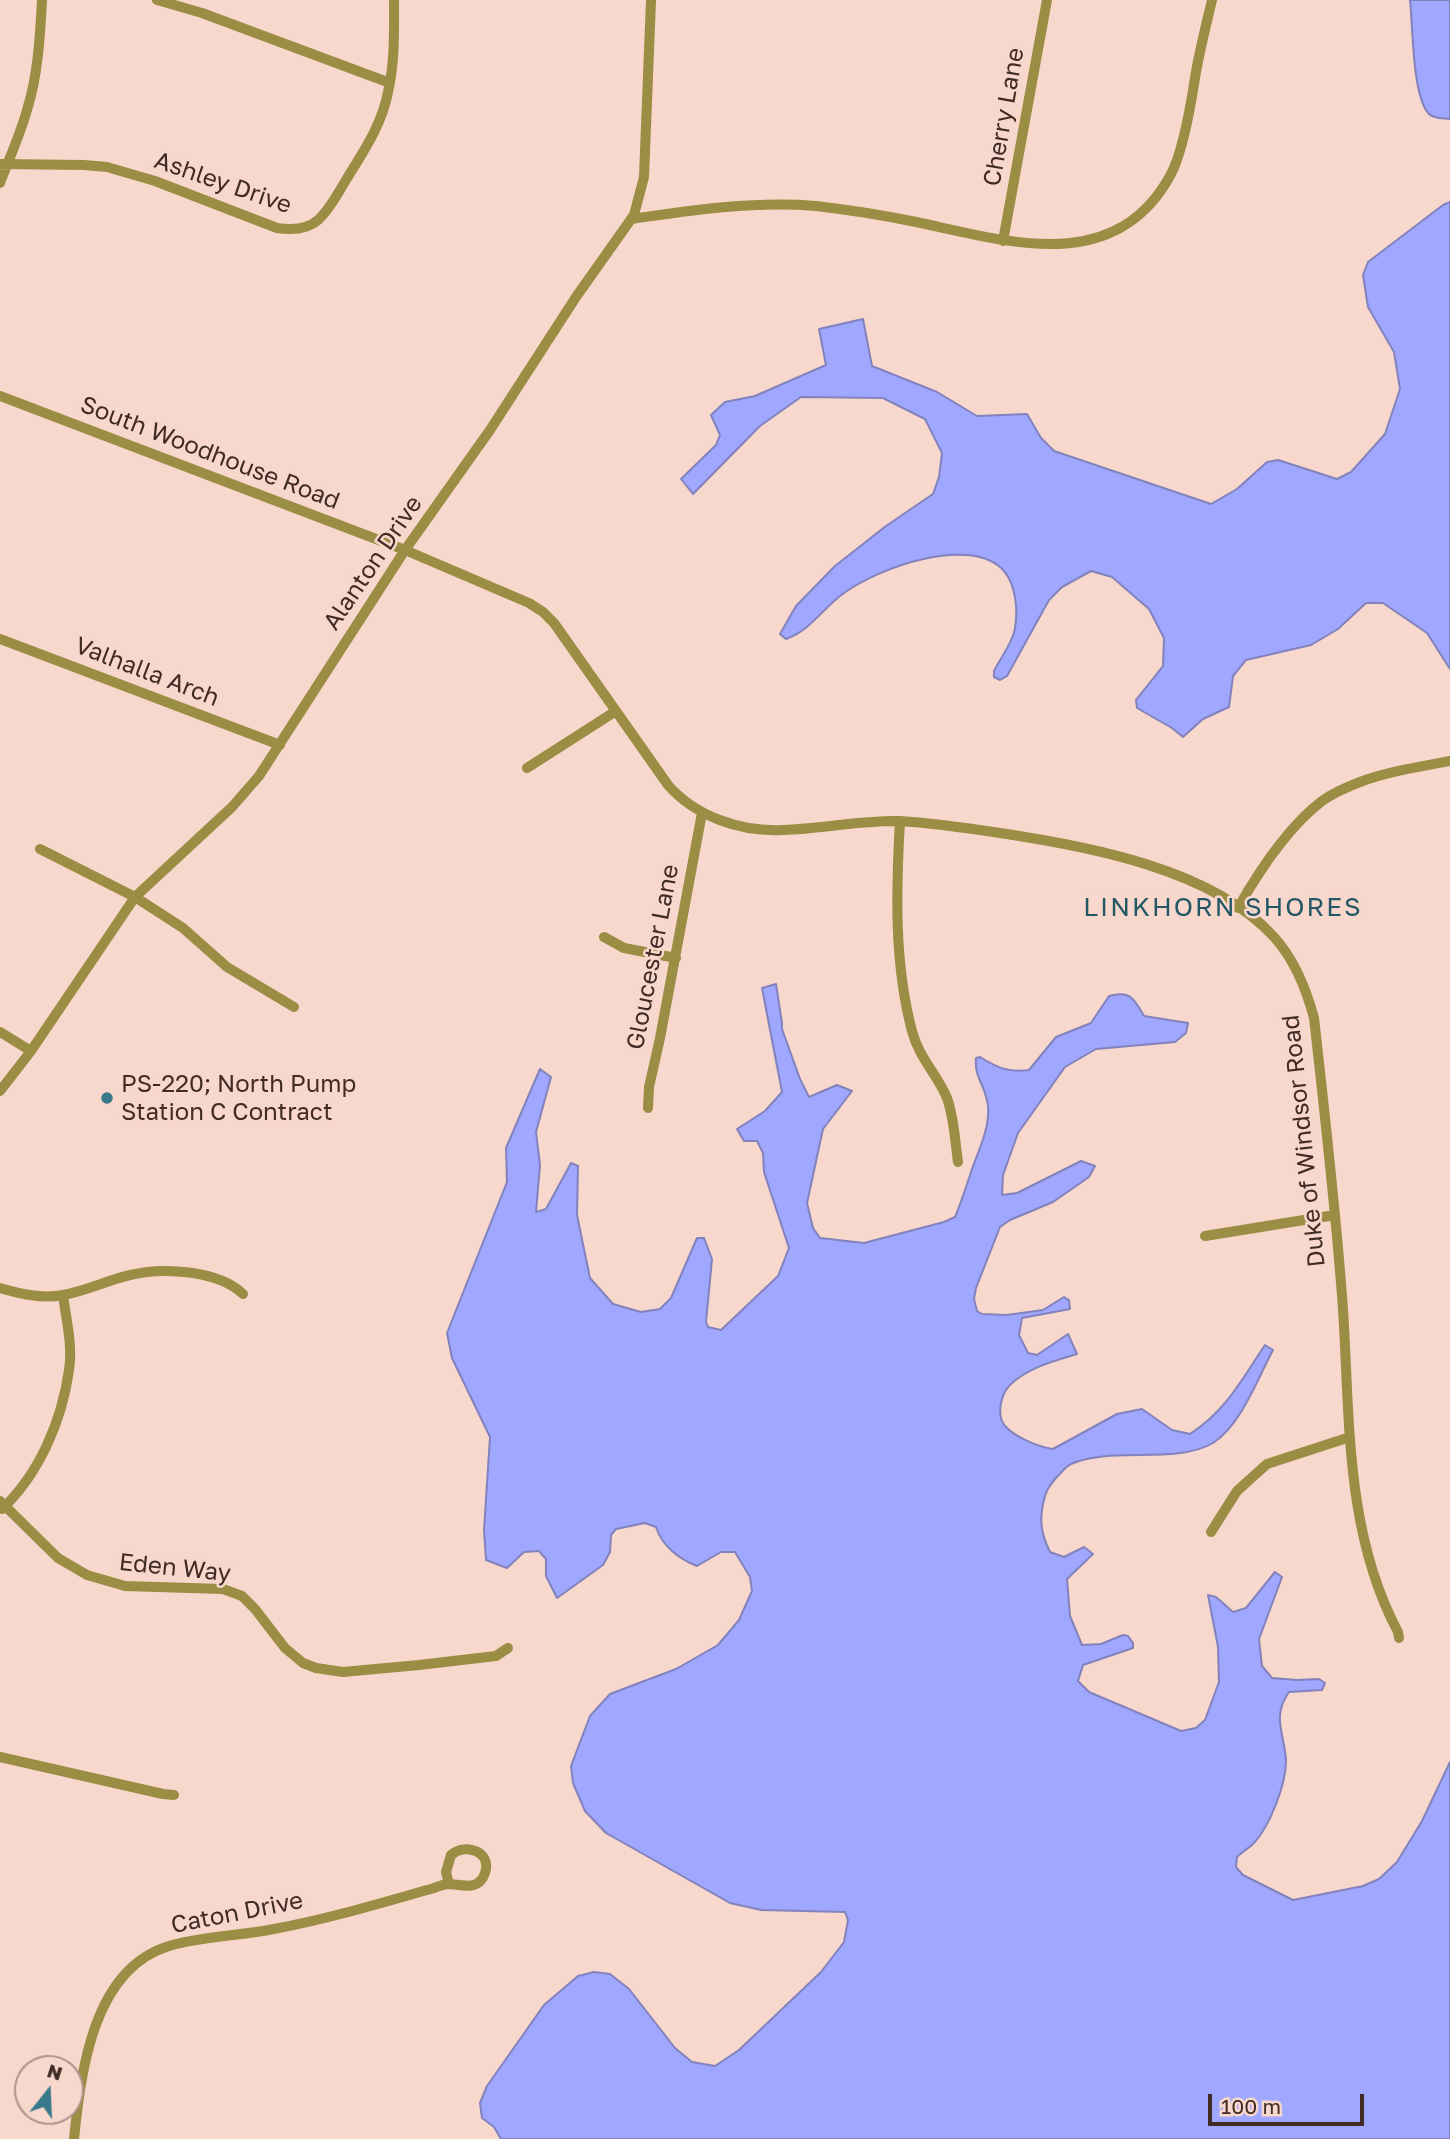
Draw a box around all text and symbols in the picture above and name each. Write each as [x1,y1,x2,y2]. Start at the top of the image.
street label: Cherry Lane [978,46,1030,188]
street label: Ashley Drive [151,146,295,220]
street label: South Woodhouse Road [76,390,344,516]
street label: Alanton Drive [318,490,428,636]
street label: Valhalla Arch [71,631,223,713]
street label: Gloucester Lane [621,862,685,1052]
district label: LINKHORN SHORES [1085,892,1361,924]
street label: Duke of Windsor Road [1276,1013,1332,1269]
place label: PS-220; North Pump Station C Contract [121,1070,356,1126]
marker: PS-220; North Pump Station C Contract [99,1090,115,1106]
street label: Eden Way [118,1548,232,1588]
street label: Caton Drive [169,1886,305,1940]
north arrow [14,2055,84,2125]
text: N [45,2058,65,2085]
scale bar [1212,2080,1368,2124]
text: 100 m [1221,2093,1281,2119]

